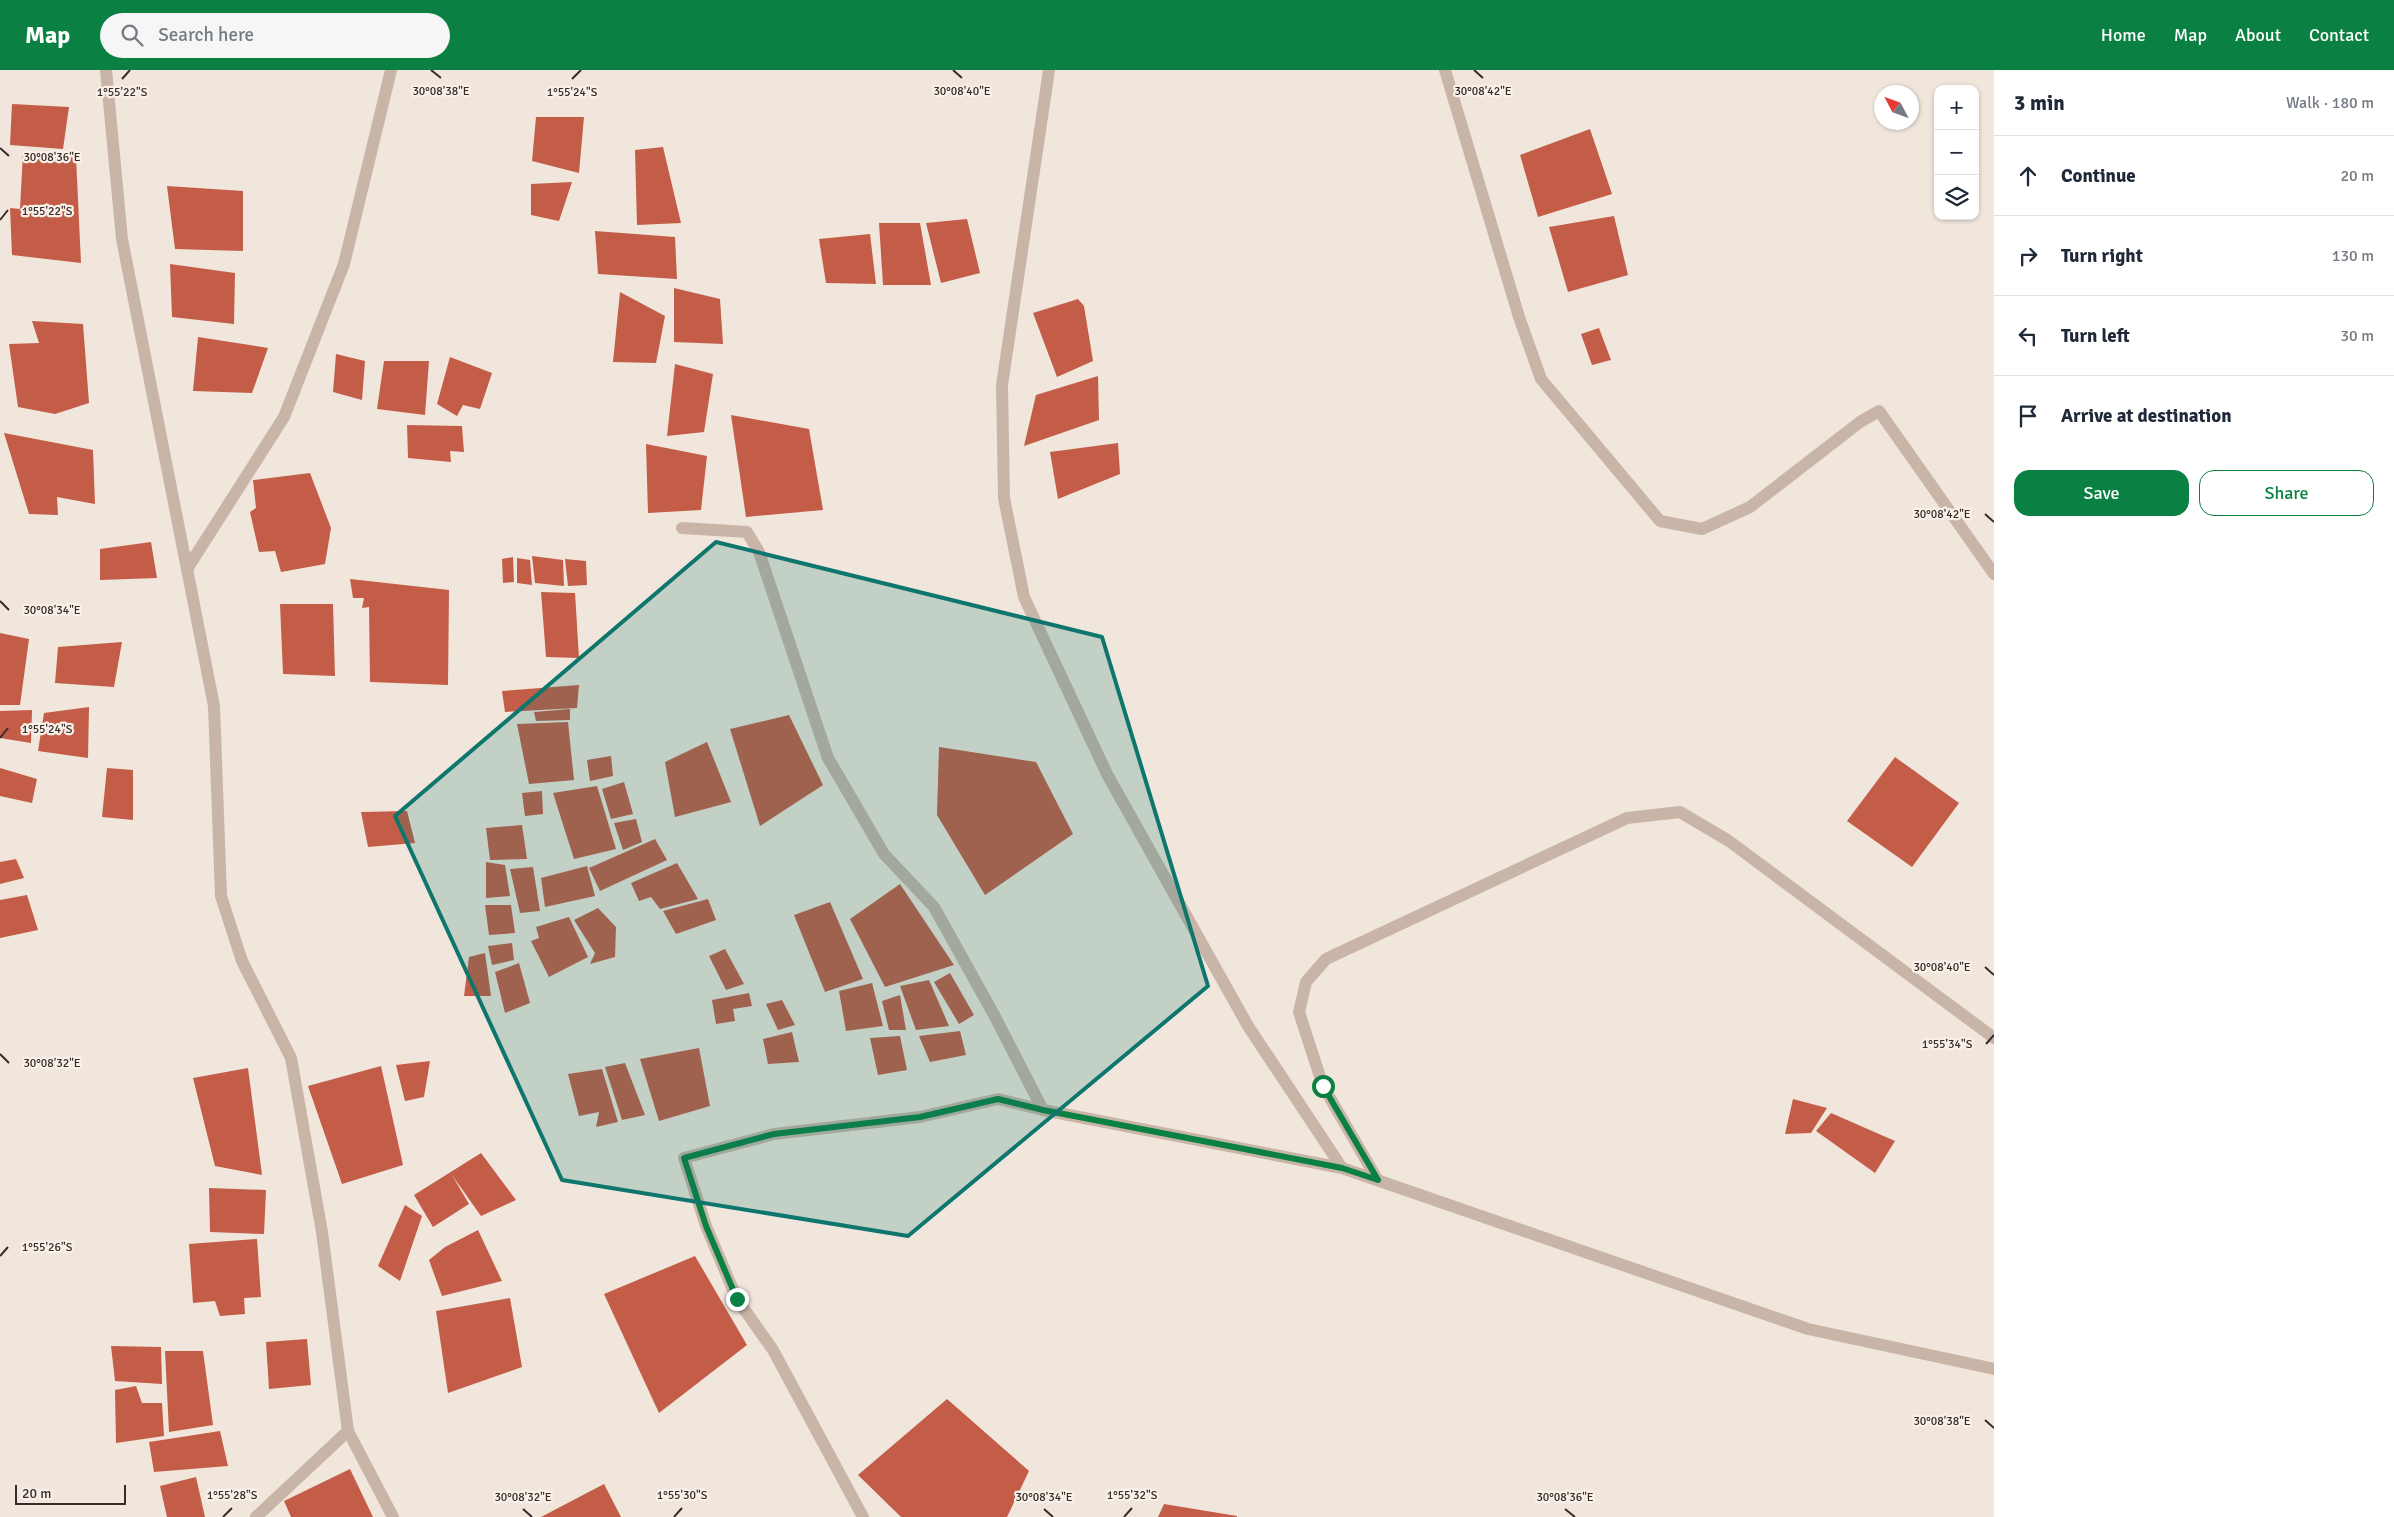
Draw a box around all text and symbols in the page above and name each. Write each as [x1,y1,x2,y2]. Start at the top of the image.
search box [100,13,450,58]
text: Map [25,20,70,50]
icon: search [118,21,146,49]
text: Search here [158,23,254,47]
text: Home [2101,24,2146,46]
text: Map [2174,24,2207,46]
text: About [2235,24,2281,46]
text: Contact [2309,24,2369,46]
text: 30°08'38"E [412,84,470,99]
text: 30°08'40"E [933,84,991,99]
text: 30°08'42"E [1454,84,1512,99]
text: 1°55'22"S [97,85,148,100]
text: 1°55'24"S [547,85,598,100]
north arrow [1874,85,1919,130]
map controls [1934,85,1979,220]
button: + [1934,85,1979,130]
text: 3 min [2014,90,2065,116]
text: Walk · 180 m [2286,93,2374,113]
button: − [1934,130,1979,175]
text: 30°08'36"E [23,150,81,165]
icon: ahead [2014,162,2042,190]
text: Continue [2061,164,2136,188]
text: 20 m [2340,166,2374,186]
button: layers [1934,175,1979,220]
text: 1°55'22"S [22,204,73,219]
icon: right [2014,242,2042,270]
text: Turn right [2061,244,2143,268]
text: 130 m [2332,246,2374,266]
icon: left [2014,322,2042,350]
text: Turn left [2061,324,2130,348]
text: 30 m [2340,326,2374,346]
icon: arrive [2014,402,2042,430]
text: Arrive at destination [2061,404,2232,428]
button: Save [2014,470,2189,516]
button: Share [2199,470,2374,516]
text: 30°08'42"E [1913,507,1971,522]
text: 30°08'34"E [23,603,81,618]
text: 1°55'24"S [22,722,73,737]
text: 30°08'40"E [1913,960,1971,975]
text: 1°55'34"S [1922,1037,1973,1052]
text: 30°08'32"E [23,1056,81,1071]
route start [1312,1075,1335,1098]
text: 1°55'26"S [22,1240,73,1255]
route end [726,1288,749,1311]
text: 30°08'38"E [1913,1414,1971,1429]
scale bar [15,1482,126,1505]
text: 20 m [22,1485,51,1502]
text: 1°55'28"S [207,1488,258,1503]
text: 1°55'30"S [657,1488,708,1503]
text: 1°55'32"S [1107,1488,1158,1503]
text: 30°08'32"E [494,1490,552,1505]
text: 30°08'34"E [1015,1490,1073,1505]
text: 30°08'36"E [1536,1490,1594,1505]

